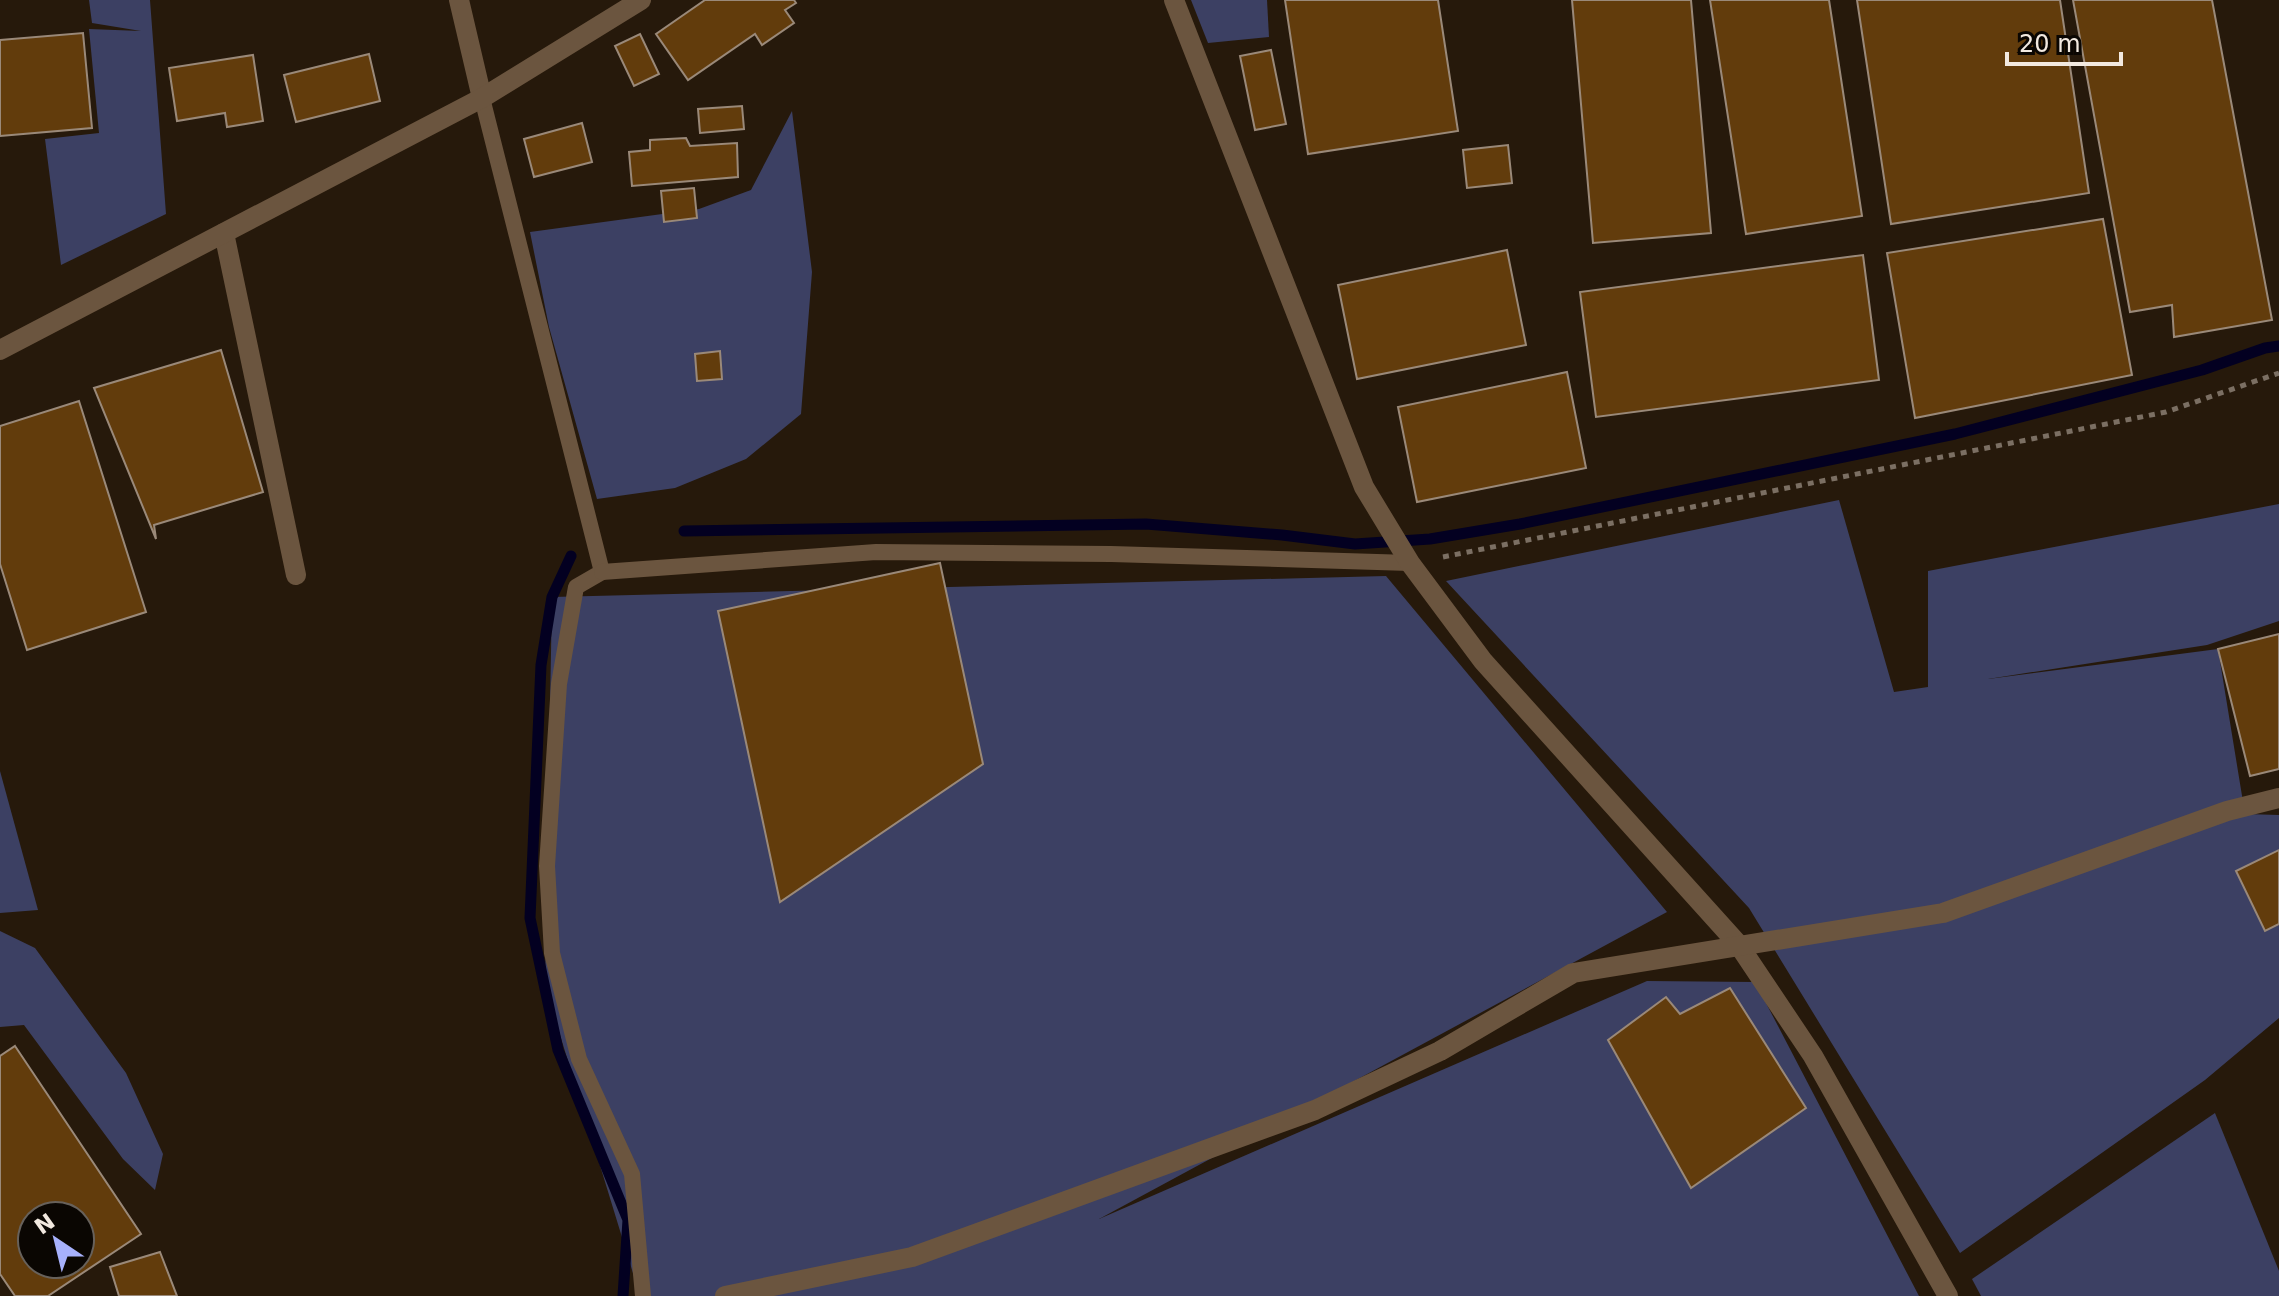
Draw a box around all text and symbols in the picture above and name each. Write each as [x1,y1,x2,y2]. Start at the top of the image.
scale bar [2007,16,2121,66]
text: 20 m [2019,30,2081,58]
north arrow [16,1200,96,1280]
text: N [30,1209,60,1240]

